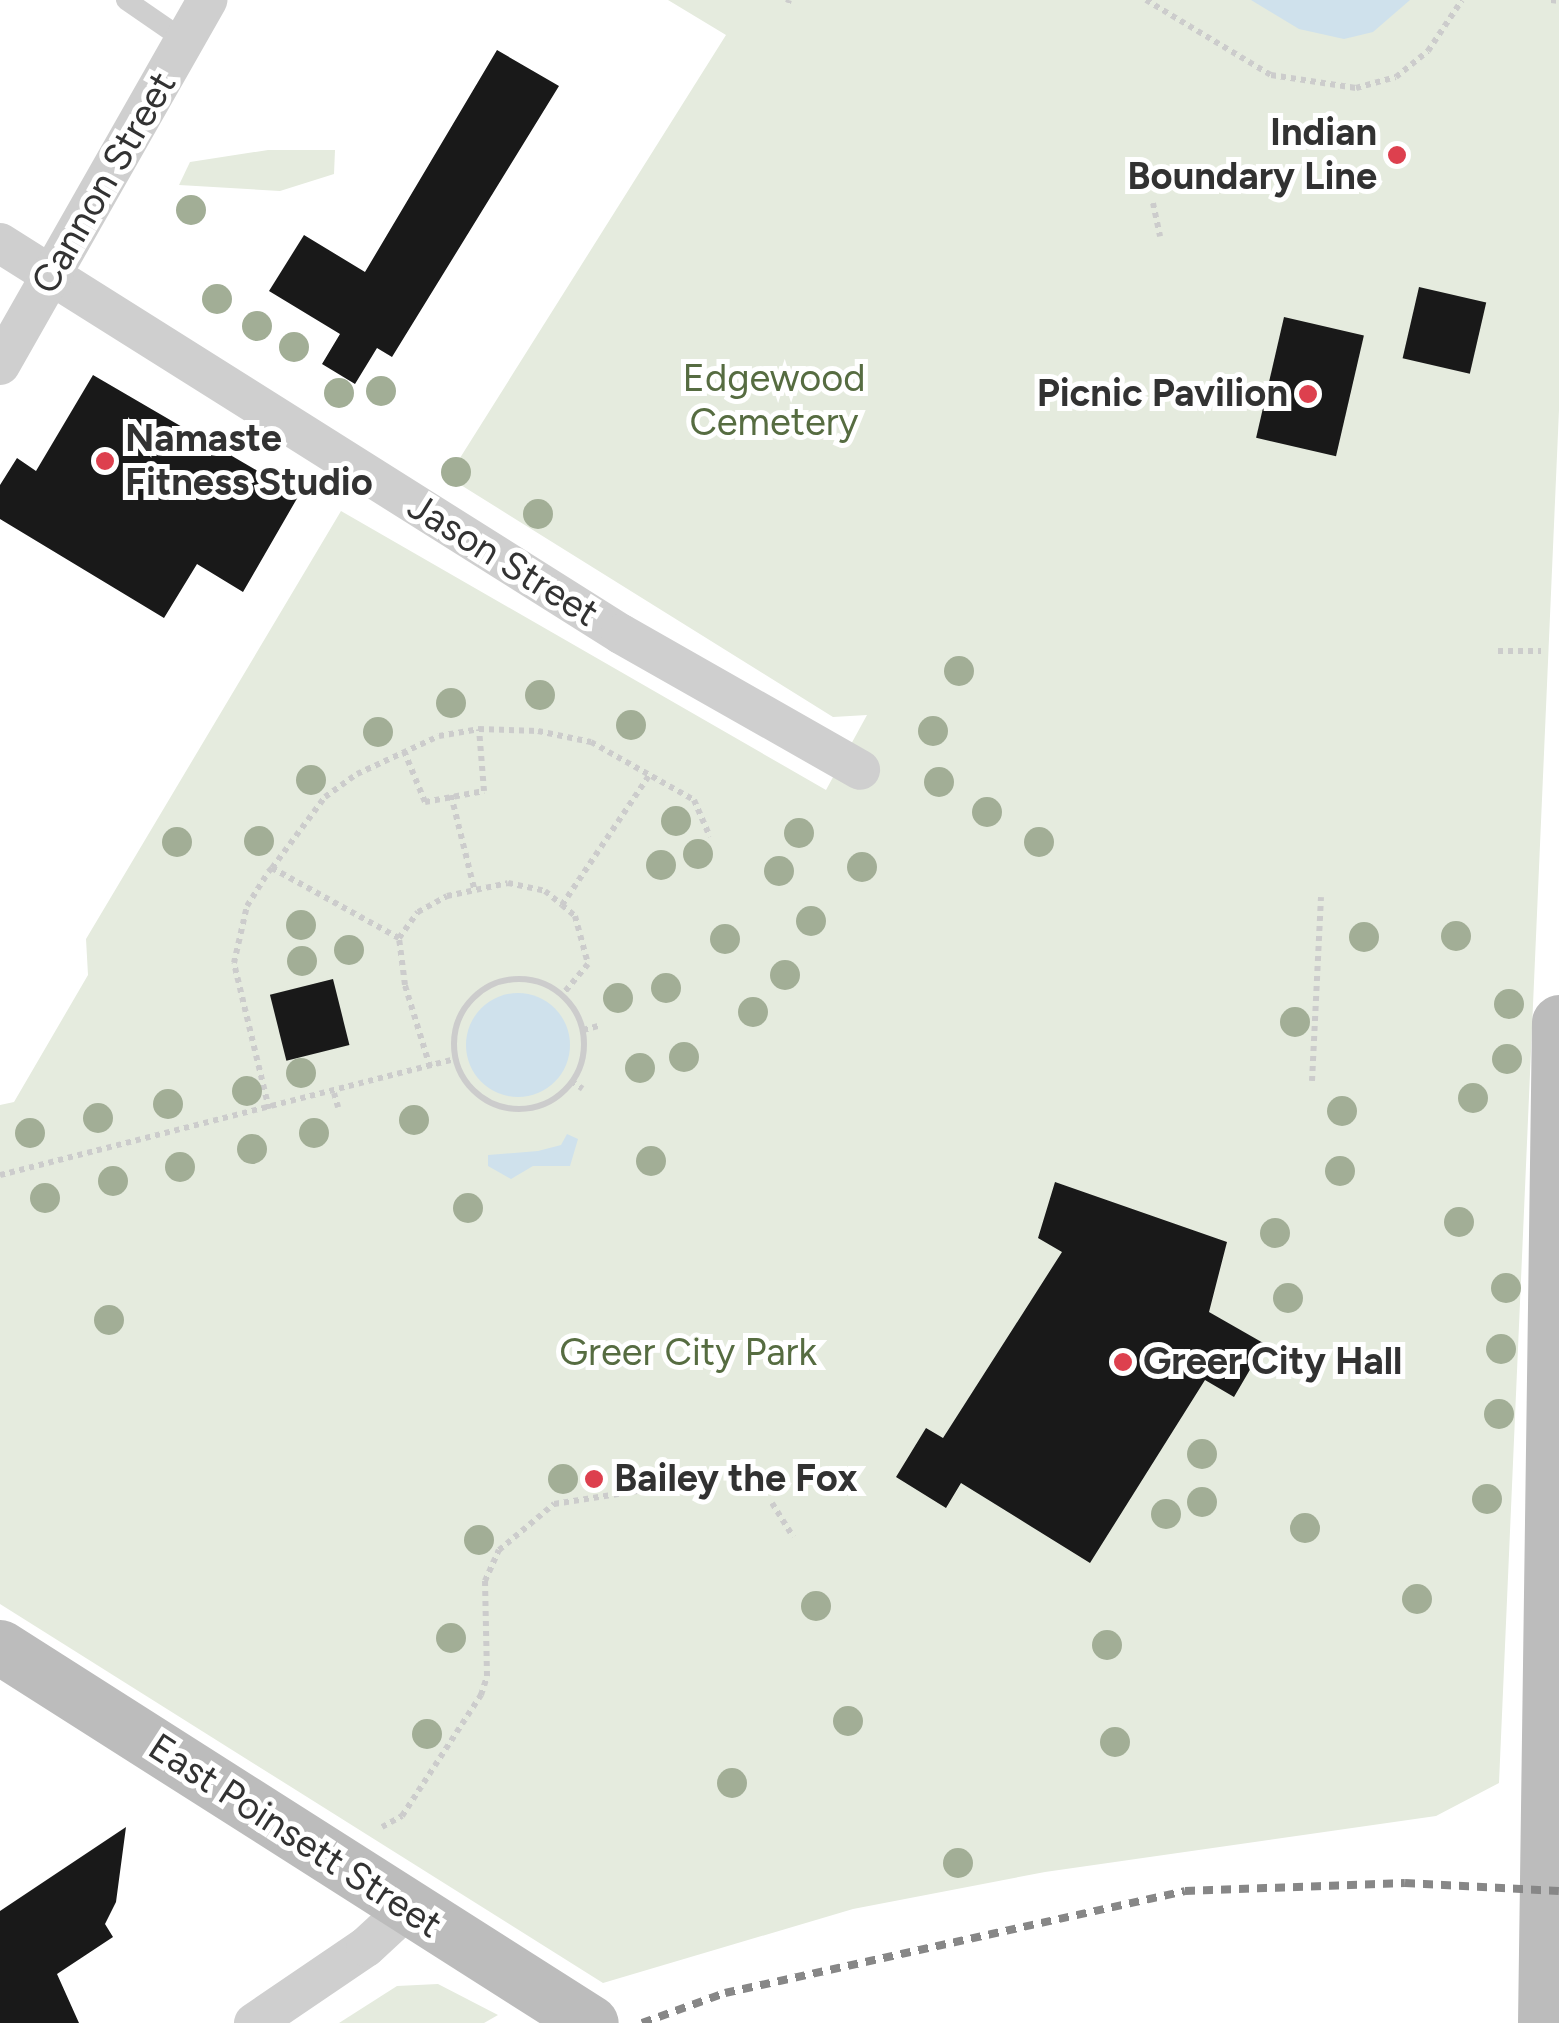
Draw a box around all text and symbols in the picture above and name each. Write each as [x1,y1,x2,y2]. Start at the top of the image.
street label: Cannon Street [22,64,186,302]
place label: Indian Boundary Line [1127,110,1377,200]
marker: Indian Boundary Line [1386,144,1408,166]
park label: Edgewood Cemetery [682,356,866,446]
place label: Picnic Pavilion [1037,371,1288,417]
marker: Picnic Pavilion [1297,383,1319,405]
place label: Namaste Fitness Studio [125,416,373,506]
marker: Namaste Fitness Studio [94,450,116,472]
street label: Jason Street [399,484,607,636]
park label: Greer City Park [559,1330,817,1376]
place label: Greer City Hall [1143,1339,1402,1385]
marker: Greer City Hall [1112,1351,1134,1373]
place label: Bailey the Fox [614,1456,858,1502]
marker: Bailey the Fox [583,1468,605,1490]
street label: East Poinsett Street [140,1724,450,1948]

